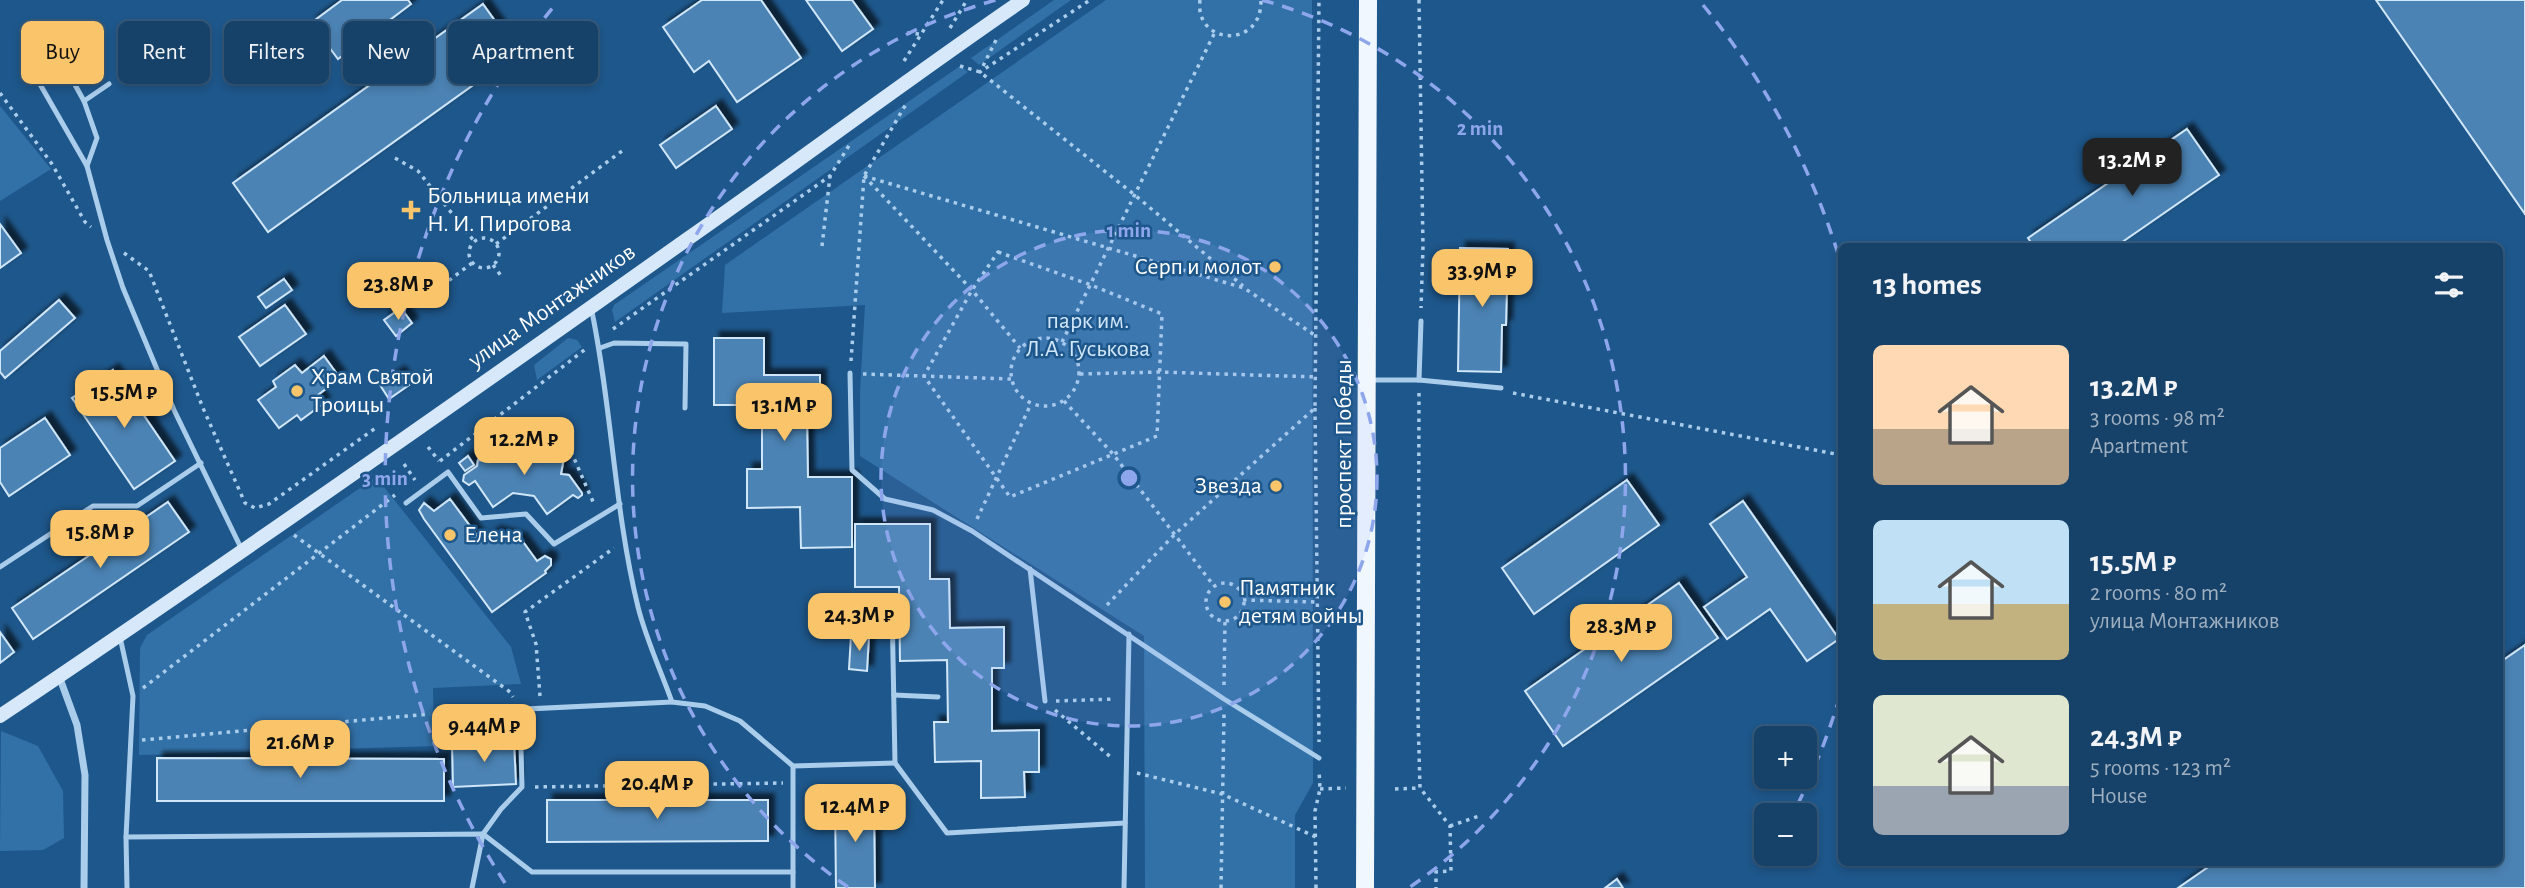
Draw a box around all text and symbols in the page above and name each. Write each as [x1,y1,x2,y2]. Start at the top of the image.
chip: Buy [21,21,104,84]
chip: Rent [118,21,210,84]
chip: Filters [224,21,329,84]
chip: New [343,21,434,84]
chip: Apartment [448,21,598,84]
text: 2 min [1457,118,1503,139]
pin: 13.2M ₽ [2067,138,2197,198]
text: 13.2M ₽ [2099,149,2165,172]
place label: Больница имени Н. И. Пирогова [427,184,590,236]
marker: Больница имени Н. И. Пирогова [401,200,421,220]
text: 1 min [1107,220,1151,241]
street label: улица Монтажников [463,240,640,373]
pin: 33.9M ₽ [1417,250,1547,309]
place label: Серп и молот [1134,255,1261,279]
marker: Серп и молот [1267,259,1283,275]
text: 33.9M ₽ [1448,260,1516,283]
pin: 23.8M ₽ [333,262,463,322]
icon: filters [2430,266,2468,304]
text: 13 homes [1873,270,1982,300]
text: 23.8M ₽ [363,273,433,296]
park label: парк им. Л.А. Гуськова [1026,309,1150,361]
street label: проспект Победы [1332,359,1356,529]
place label: Храм Святой Троицы [311,365,434,417]
pin: 15.5M ₽ [59,370,189,430]
text: 13.2M ₽ [2090,372,2177,402]
icon: home [1929,373,2013,457]
text: 15.5M ₽ [91,381,157,404]
marker: Храм Святой Троицы [289,383,305,399]
pin: 13.1M ₽ [719,384,849,443]
text: 13.1M ₽ [752,394,816,417]
text: 3 rooms · 98 m² [2090,407,2225,430]
pin: 12.2M ₽ [459,418,589,477]
text: 12.2M ₽ [490,428,558,451]
text: Apartment [2090,435,2188,458]
centre of rings [1117,466,1141,490]
text: 3 min [362,468,408,489]
place label: Звезда [1195,474,1262,498]
marker: Звезда [1268,478,1284,494]
pin: 15.8M ₽ [35,510,165,570]
text: 15.8M ₽ [66,521,134,544]
place label: Елена [464,523,523,547]
marker: Елена [442,527,458,543]
text: 15.5M ₽ [2090,547,2176,577]
icon: home [1929,548,2013,632]
place label: Памятник детям войны [1239,576,1363,628]
text: 2 rooms · 80 m² [2090,582,2227,605]
pin: 24.3M ₽ [794,594,924,653]
marker: Памятник детям войны [1217,594,1233,610]
text: 24.3M ₽ [824,604,894,627]
pin: 28.3M ₽ [1556,604,1686,664]
text: улица Монтажников [2090,610,2279,633]
text: 28.3M ₽ [1586,615,1656,638]
pin: 9.44M ₽ [419,704,549,764]
text: 9.44M ₽ [448,715,520,738]
pin: 21.6M ₽ [235,720,365,780]
text: 24.3M ₽ [2090,722,2182,752]
icon: home [1929,723,2013,807]
map controls [1754,726,1817,866]
button: + [1754,726,1817,789]
text: 21.6M ₽ [266,731,334,754]
text: 5 rooms · 123 m² [2090,757,2231,780]
pin: 20.4M ₽ [592,762,722,821]
text: 20.4M ₽ [621,772,693,795]
pin: 12.4M ₽ [790,784,920,844]
text: House [2090,785,2147,808]
text: 12.4M ₽ [821,795,889,818]
button: − [1754,803,1817,866]

